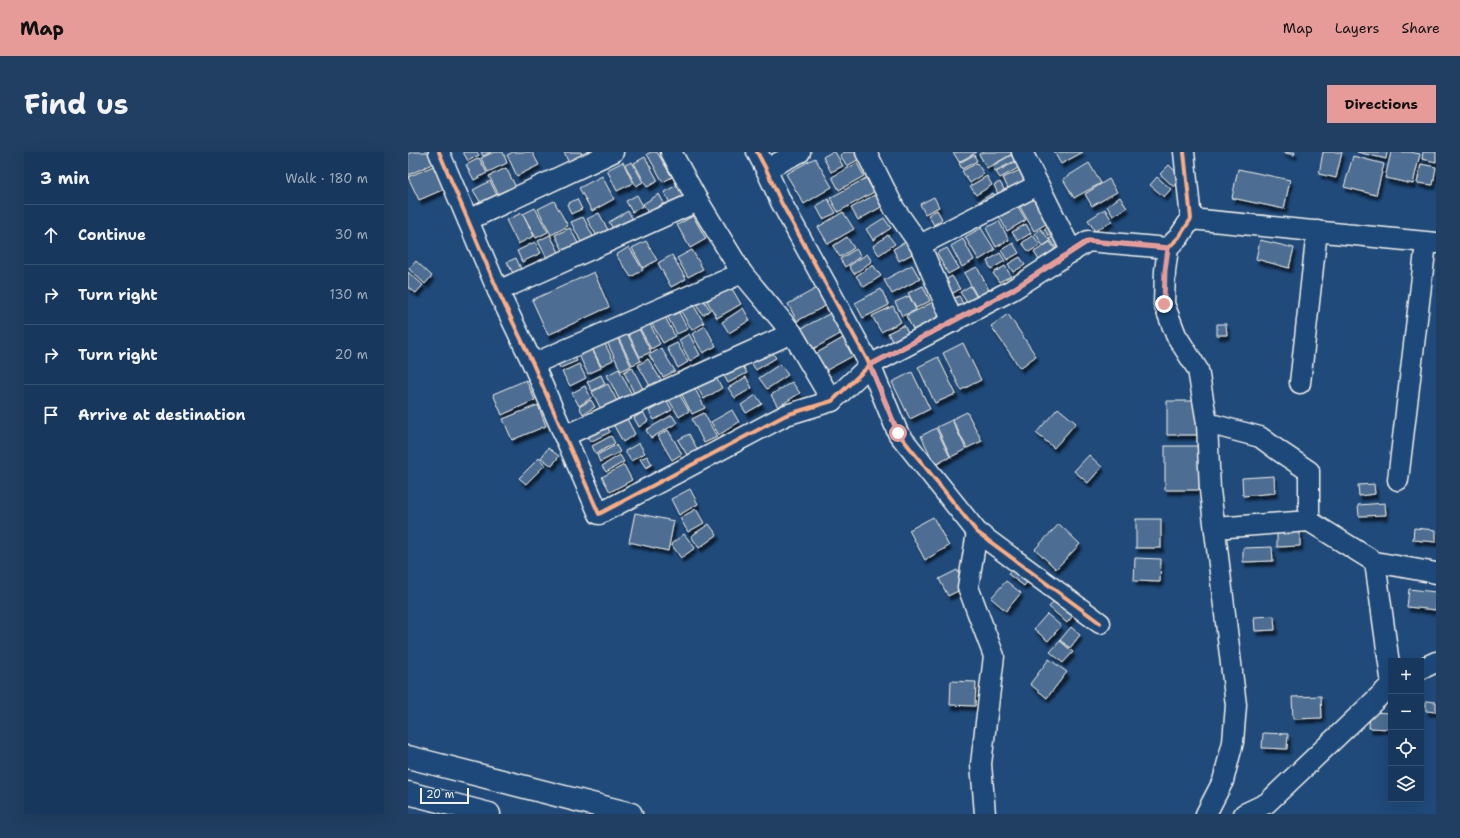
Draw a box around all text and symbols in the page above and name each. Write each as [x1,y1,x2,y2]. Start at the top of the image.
text: Map [20,16,64,41]
text: Map [1283,19,1313,37]
text: Layers [1335,19,1379,37]
text: Share [1401,19,1440,37]
text: Find us [24,85,129,123]
button: Directions [1327,85,1436,123]
text: 3 min [40,167,90,189]
text: Walk · 180 m [285,170,368,187]
icon: ahead [40,224,62,246]
text: Continue [78,225,146,245]
text: 30 m [334,226,368,243]
icon: right [40,284,62,306]
text: Turn right [78,285,158,305]
text: 130 m [330,286,368,303]
route end [1155,295,1173,313]
icon: right [40,344,62,366]
text: Turn right [78,345,158,365]
text: 20 m [335,346,368,363]
icon: arrive [40,404,62,426]
text: Arrive at destination [78,405,246,425]
route start [889,424,907,442]
map controls [1388,658,1424,802]
button: + [1388,658,1424,694]
button: − [1388,694,1424,730]
button: locate [1388,730,1424,766]
button: layers [1388,766,1424,802]
scale bar [420,786,469,805]
text: 20 m [426,787,454,802]

